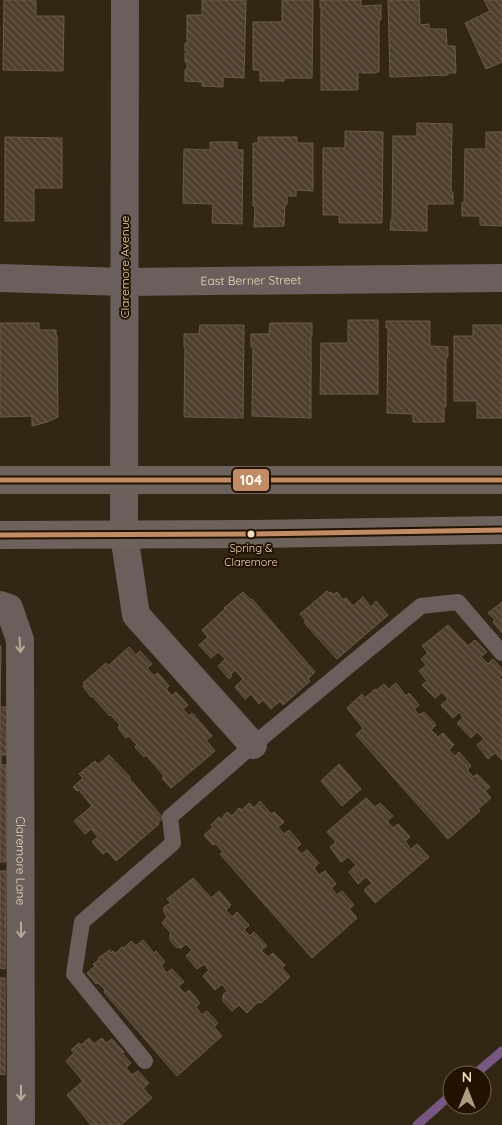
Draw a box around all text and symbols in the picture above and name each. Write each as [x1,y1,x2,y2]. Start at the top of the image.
street label: Claremore Avenue [117,215,132,318]
street label: East Berner Street [200,272,301,288]
line badge: 104 [232,468,270,492]
text: 104 [240,471,262,489]
marker: Spring & Claremore [246,529,256,539]
place label: Spring & Claremore [224,541,278,569]
one-way arrow [15,637,24,653]
street label: Claremore Lane [13,816,29,905]
one-way arrow [16,922,26,938]
north arrow [442,1065,492,1115]
text: N [462,1068,472,1086]
one-way arrow [16,1084,26,1100]

